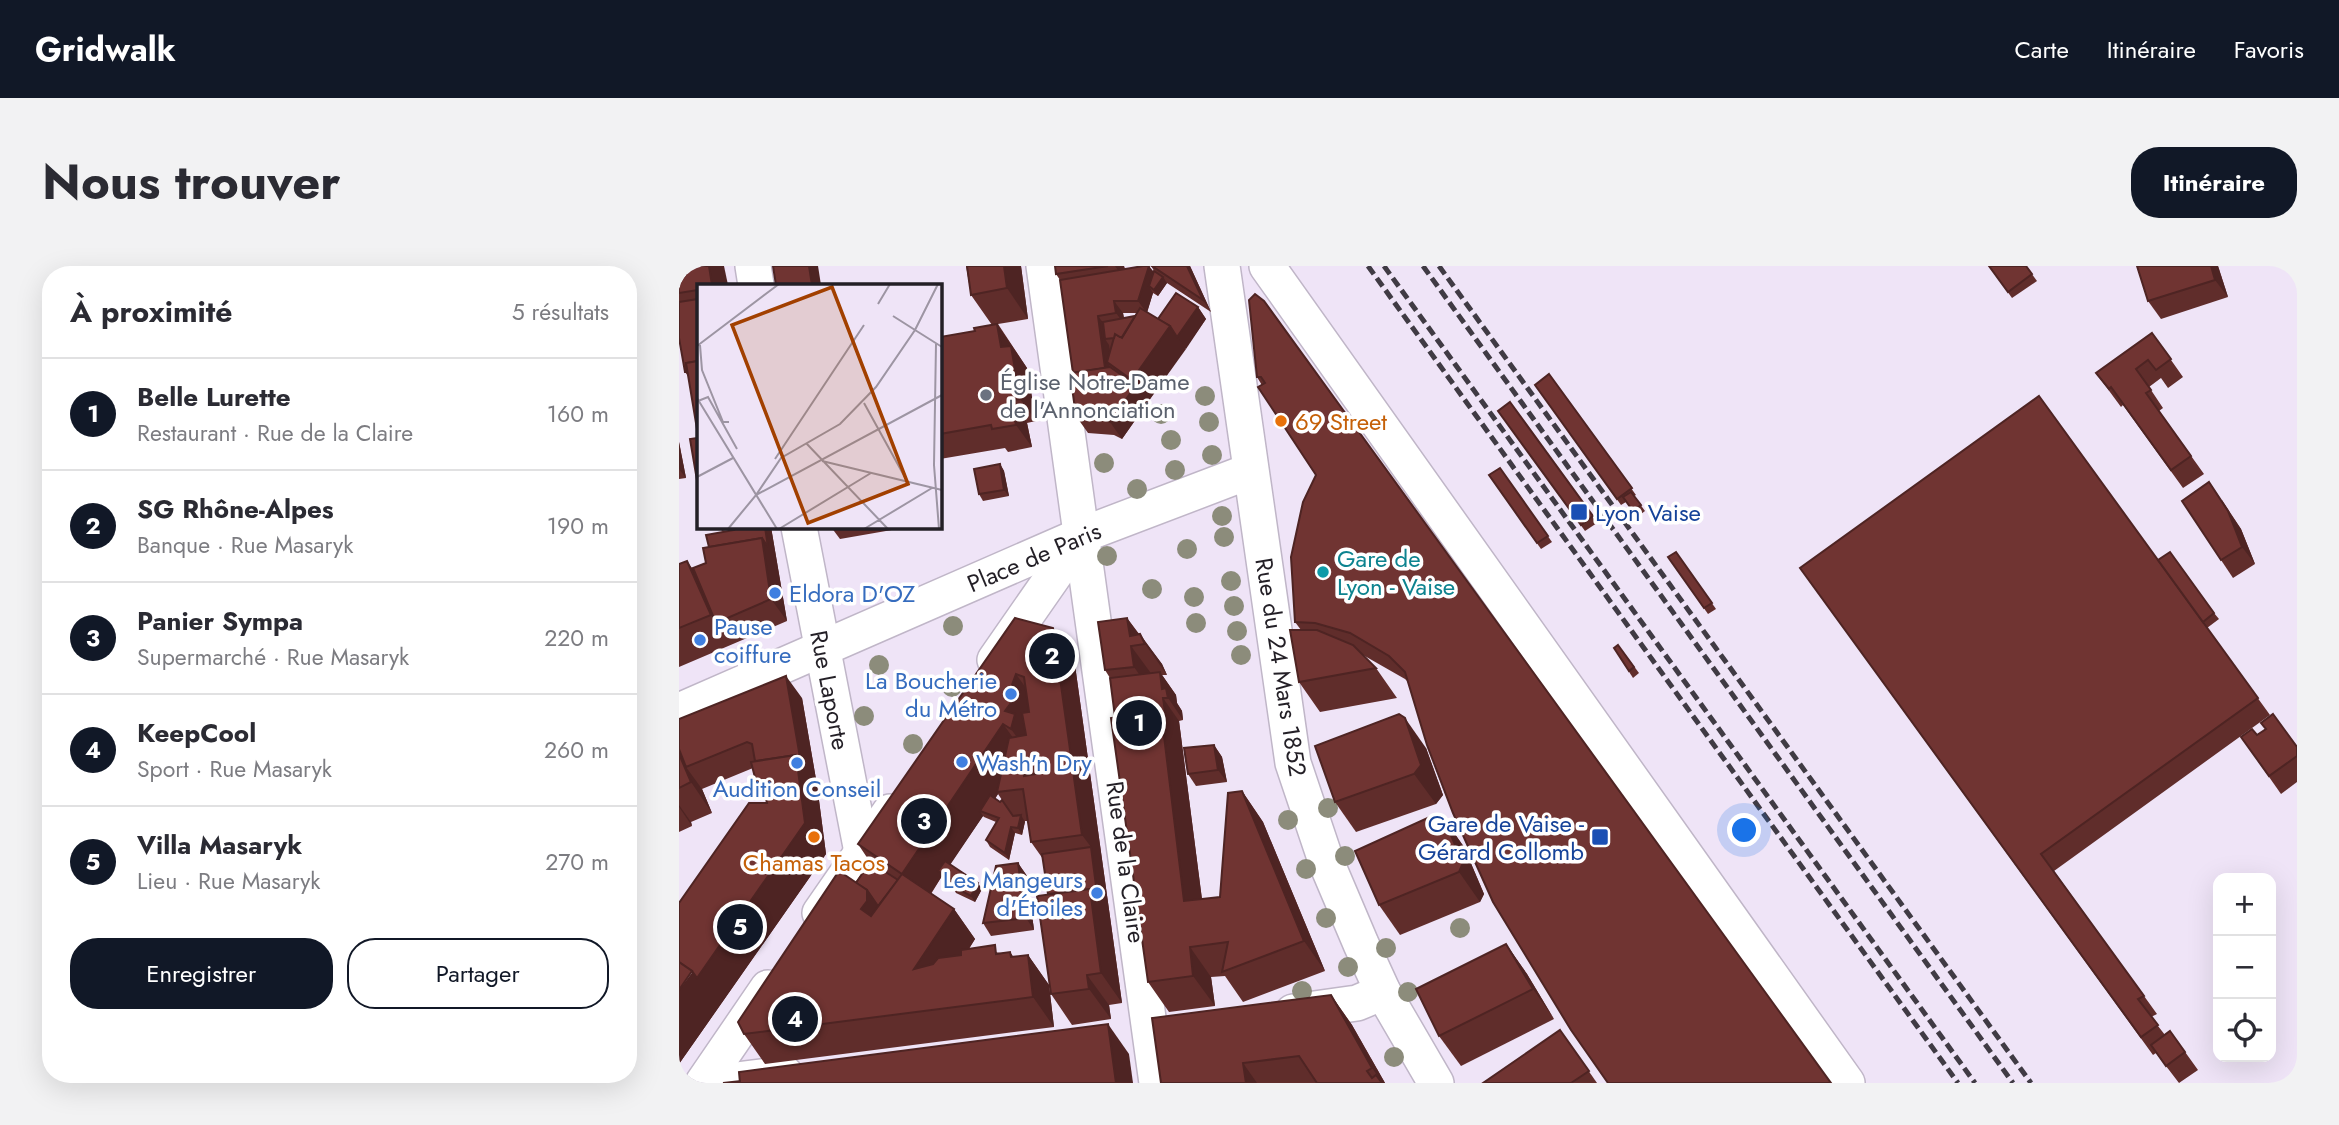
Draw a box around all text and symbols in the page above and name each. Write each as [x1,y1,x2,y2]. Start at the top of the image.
text: Gridwalk [35,26,176,73]
text: Carte [2014,32,2069,67]
text: Itinéraire [2107,32,2196,67]
text: Favoris [2234,32,2304,67]
text: Nous trouver [42,147,340,217]
button: Itinéraire [2131,147,2297,218]
inset map [697,284,941,528]
text: À proximité [70,290,233,333]
text: 5 résultats [512,295,609,329]
place label: Église Notre-Dame de l'Annonciation [1000,364,1190,427]
text: Belle Lurette [137,378,291,416]
marker: Église Notre-Dame de l'Annonciation [978,387,994,403]
text: 1 [87,397,99,431]
text: 160 m [547,397,609,431]
place label: 69 Street [1295,404,1387,439]
marker: 69 Street [1273,413,1289,429]
text: Restaurant · Rue de la Claire [137,416,413,450]
text: SG Rhône-Alpes [137,490,334,528]
place label: Lyon Vaise [1595,495,1701,530]
marker: Lyon Vaise [1569,502,1589,522]
text: 2 [85,509,101,543]
text: 190 m [547,509,609,543]
street label: Place de Paris [962,513,1106,601]
text: Banque · Rue Masaryk [137,528,353,562]
place label: Gare de Lyon - Vaise [1337,541,1455,604]
street label: Rue du 24 Mars 1852 [1246,555,1316,779]
marker: Gare de Lyon - Vaise [1315,564,1331,580]
place label: Eldora D'OZ [789,576,915,611]
marker: Eldora D'OZ [767,585,783,601]
text: Panier Sympa [137,602,303,640]
place label: Pause coiffure [714,609,791,672]
text: 3 [86,621,100,655]
text: 220 m [544,621,609,655]
street label: Rue Laporte [801,627,859,753]
pin: 2 [1029,630,1075,682]
marker: Pause coiffure [692,632,708,648]
text: Supermarché · Rue Masaryk [137,640,409,674]
place label: La Boucherie du Métro [865,663,997,726]
marker: La Boucherie du Métro [1003,686,1019,702]
pin: 1 [1116,697,1162,749]
text: KeepCool [137,714,256,752]
text: 4 [85,733,101,767]
text: 260 m [544,733,609,767]
place label: Wash'n Dry [976,745,1092,780]
text: Sport · Rue Masaryk [137,752,332,786]
marker: Wash'n Dry [954,754,970,770]
marker: Audition Conseil [789,755,805,771]
place label: Audition Conseil [713,771,881,806]
street label: Rue de la Claire [1097,779,1155,945]
pin: 3 [901,795,947,847]
place label: Gare de Vaise - Gérard Collomb [1418,806,1584,869]
your location [1727,813,1761,847]
text: Villa Masaryk [137,826,302,864]
marker: Gare de Vaise - Gérard Collomb [1590,827,1610,847]
marker: Chamas Tacos [806,829,822,845]
text: 5 [86,845,100,879]
text: 270 m [545,845,609,879]
place label: Chamas Tacos [743,845,885,880]
place label: Les Mangeurs d'Étoiles [943,862,1083,925]
text: Lieu · Rue Masaryk [137,864,321,898]
map controls [2213,873,2276,1062]
button: + [2213,873,2276,936]
marker: Les Mangeurs d'Étoiles [1089,885,1105,901]
pin: 5 [717,901,763,953]
button: − [2213,936,2276,999]
button: Enregistrer [70,938,333,1009]
button: Partager [347,938,609,1009]
pin: 4 [772,993,818,1045]
button: locate [2213,999,2276,1062]

